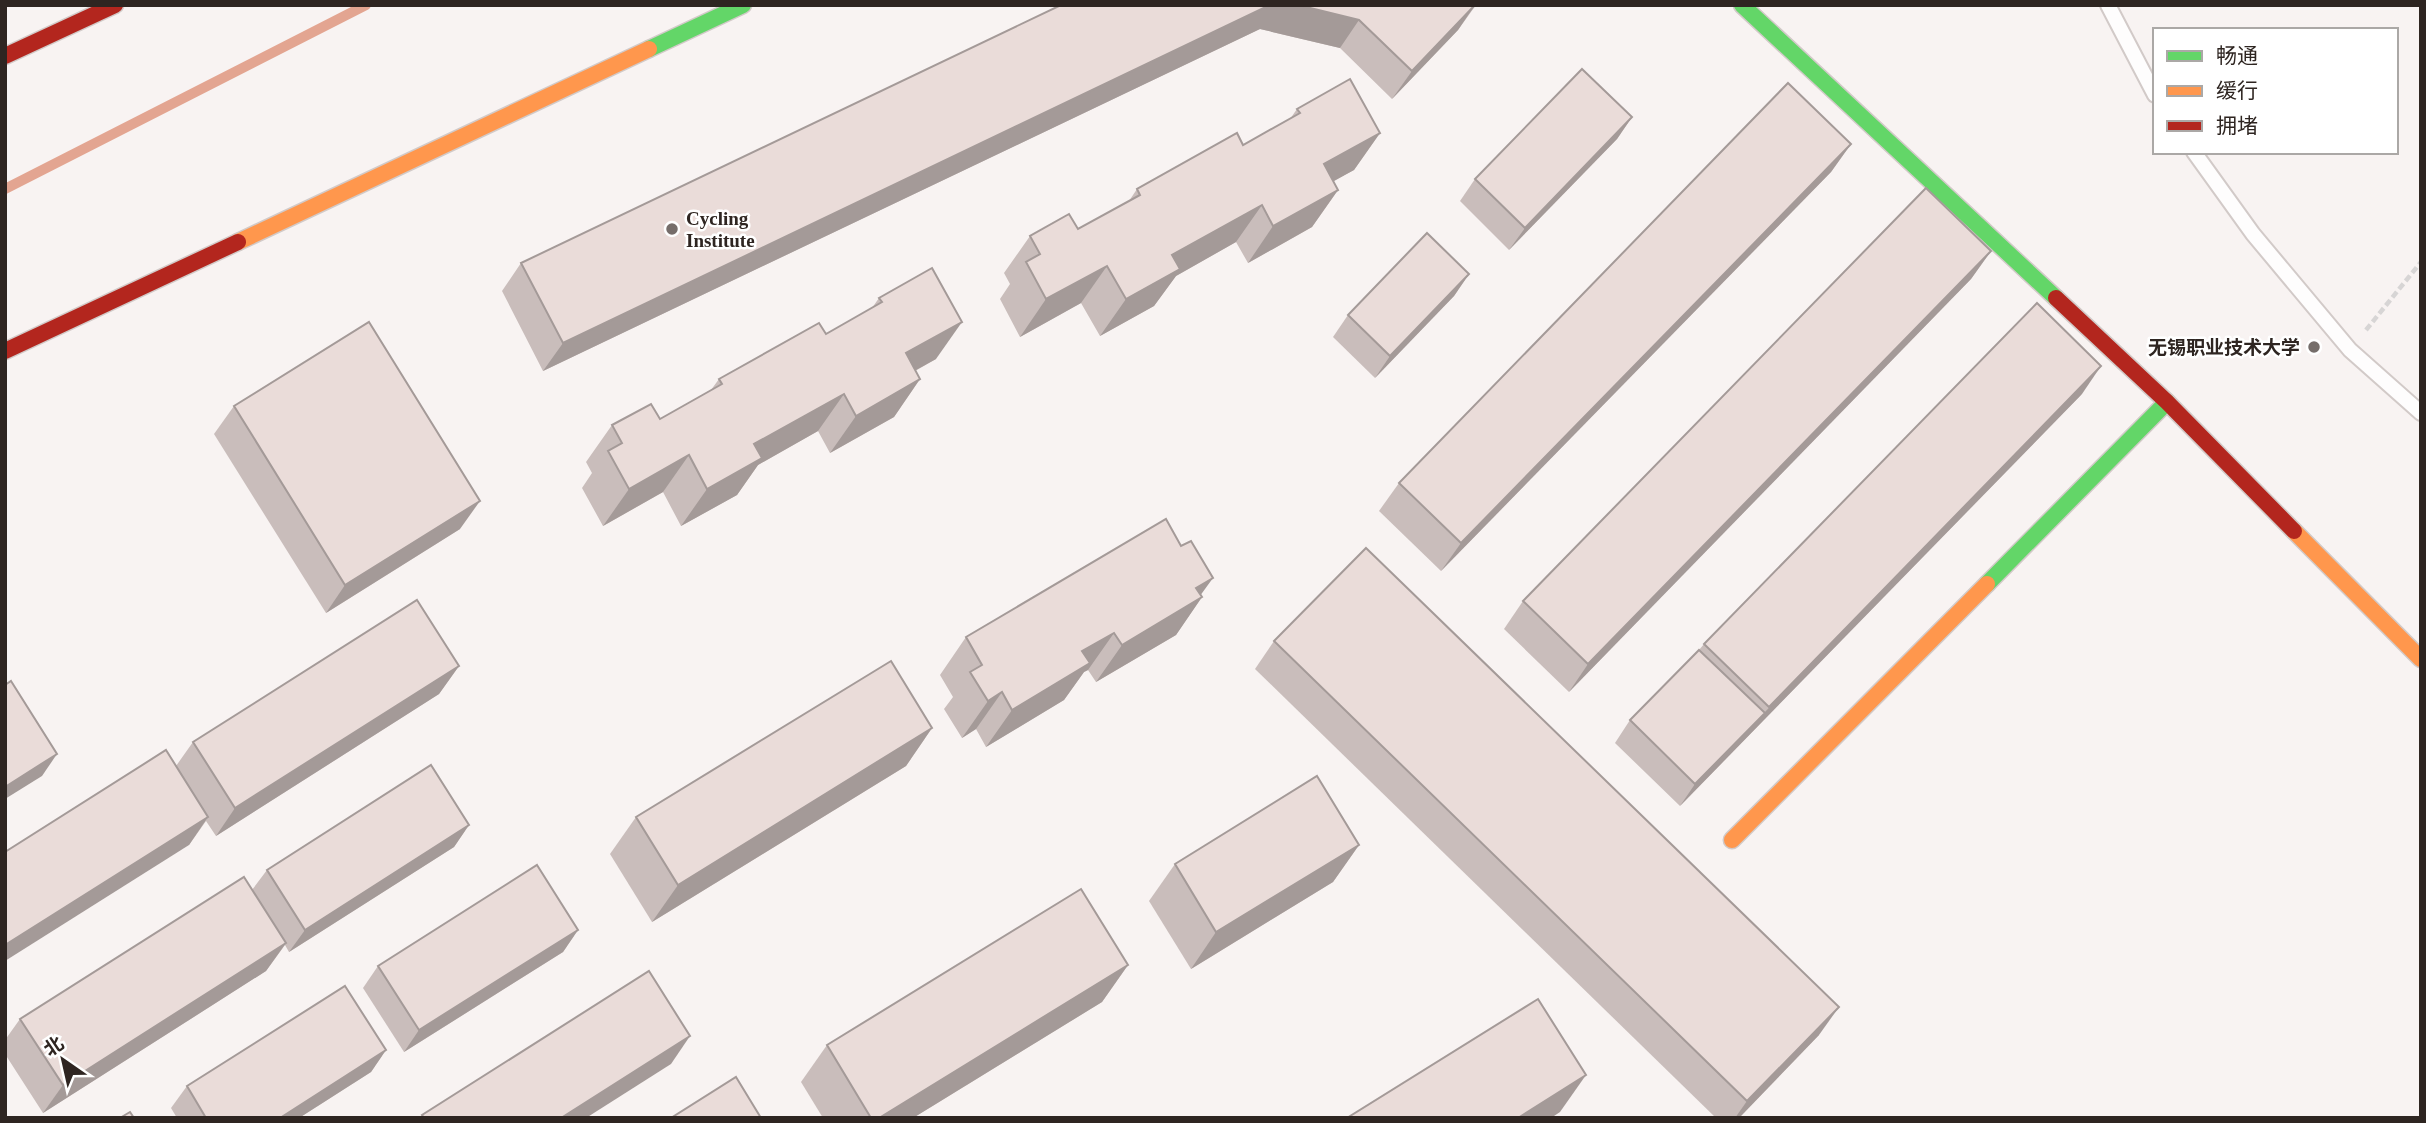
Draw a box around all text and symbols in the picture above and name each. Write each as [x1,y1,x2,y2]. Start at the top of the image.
legend [2153,28,2398,154]
text: 畅通 [2216,44,2258,68]
text: 缓行 [2216,79,2258,103]
text: 拥堵 [2216,114,2258,138]
place label: Cycling Institute [686,208,755,251]
marker: Cycling Institute [664,221,680,237]
place label: 无锡职业技术大学 [2148,337,2300,358]
marker: 无锡职业技术大学 [2306,339,2322,355]
north arrow [28,1025,98,1095]
text: 北 [40,1032,68,1060]

